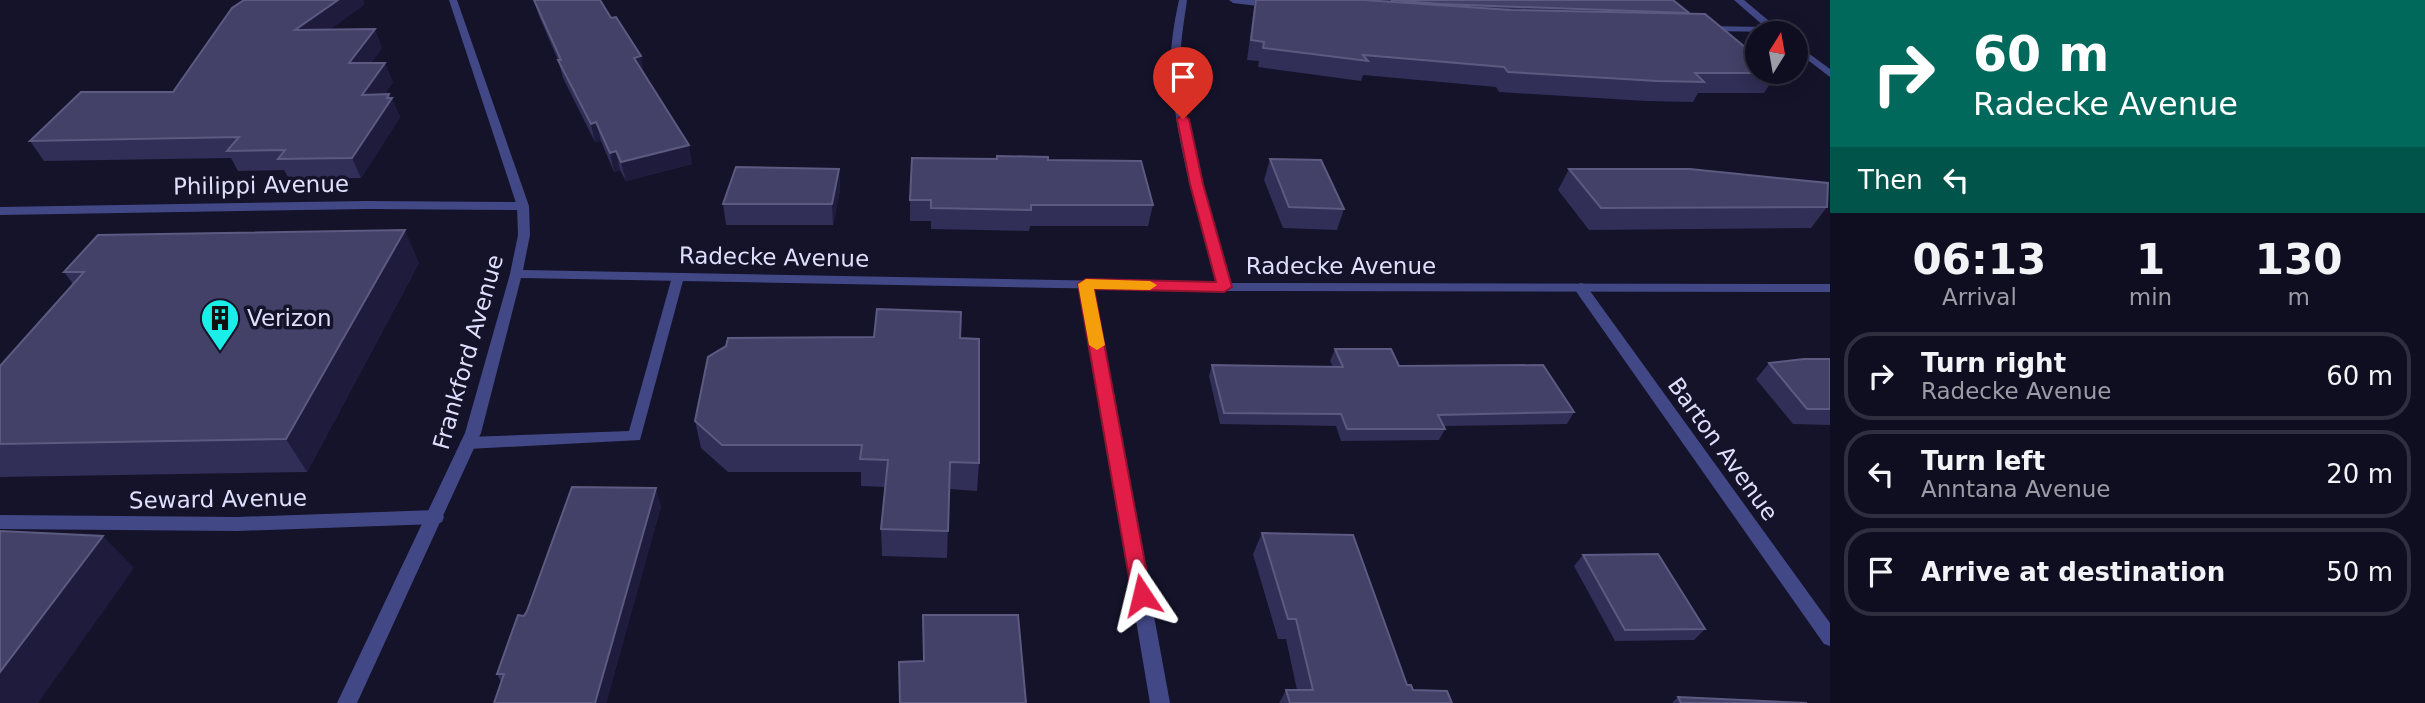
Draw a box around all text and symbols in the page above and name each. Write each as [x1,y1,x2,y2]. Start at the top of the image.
north arrow [1745,21,1808,84]
map controls [1745,21,1808,84]
text: 60 m [1973,26,2109,83]
icon: right [1858,28,1949,119]
pin [1153,47,1213,119]
icon: arrive [1164,58,1202,96]
text: Radecke Avenue [1973,85,2238,123]
icon: left [1937,161,1975,199]
text: Then [1858,165,1923,195]
street label: Philippi Avenue [173,170,349,200]
text: 06:13 [1913,235,2046,284]
text: 1 [2136,235,2165,284]
text: 130 [2255,235,2342,284]
street label: Radecke Avenue [679,242,869,272]
street label: Frankford Avenue [428,252,508,452]
street label: Radecke Avenue [1246,253,1436,279]
text: Arrival [1942,284,2017,310]
text: min [2129,284,2172,310]
text: m [2287,284,2310,310]
building icon: Verizon [199,297,241,352]
place label: Verizon [247,305,332,331]
text: Turn right [1921,348,2066,378]
icon: right [1862,357,1900,395]
text: 60 m [2326,361,2393,391]
street label: Barton Avenue [1663,373,1783,525]
text: Radecke Avenue [1921,378,2111,404]
text: Turn left [1921,446,2045,476]
icon: left [1862,455,1900,493]
text: 20 m [2326,459,2393,489]
text: Anntana Avenue [1921,476,2110,502]
street label: Seward Avenue [129,484,307,514]
icon: arrive [1862,553,1900,591]
text: Arrive at destination [1921,557,2225,587]
text: 50 m [2326,557,2393,587]
position arrow [1105,558,1179,632]

